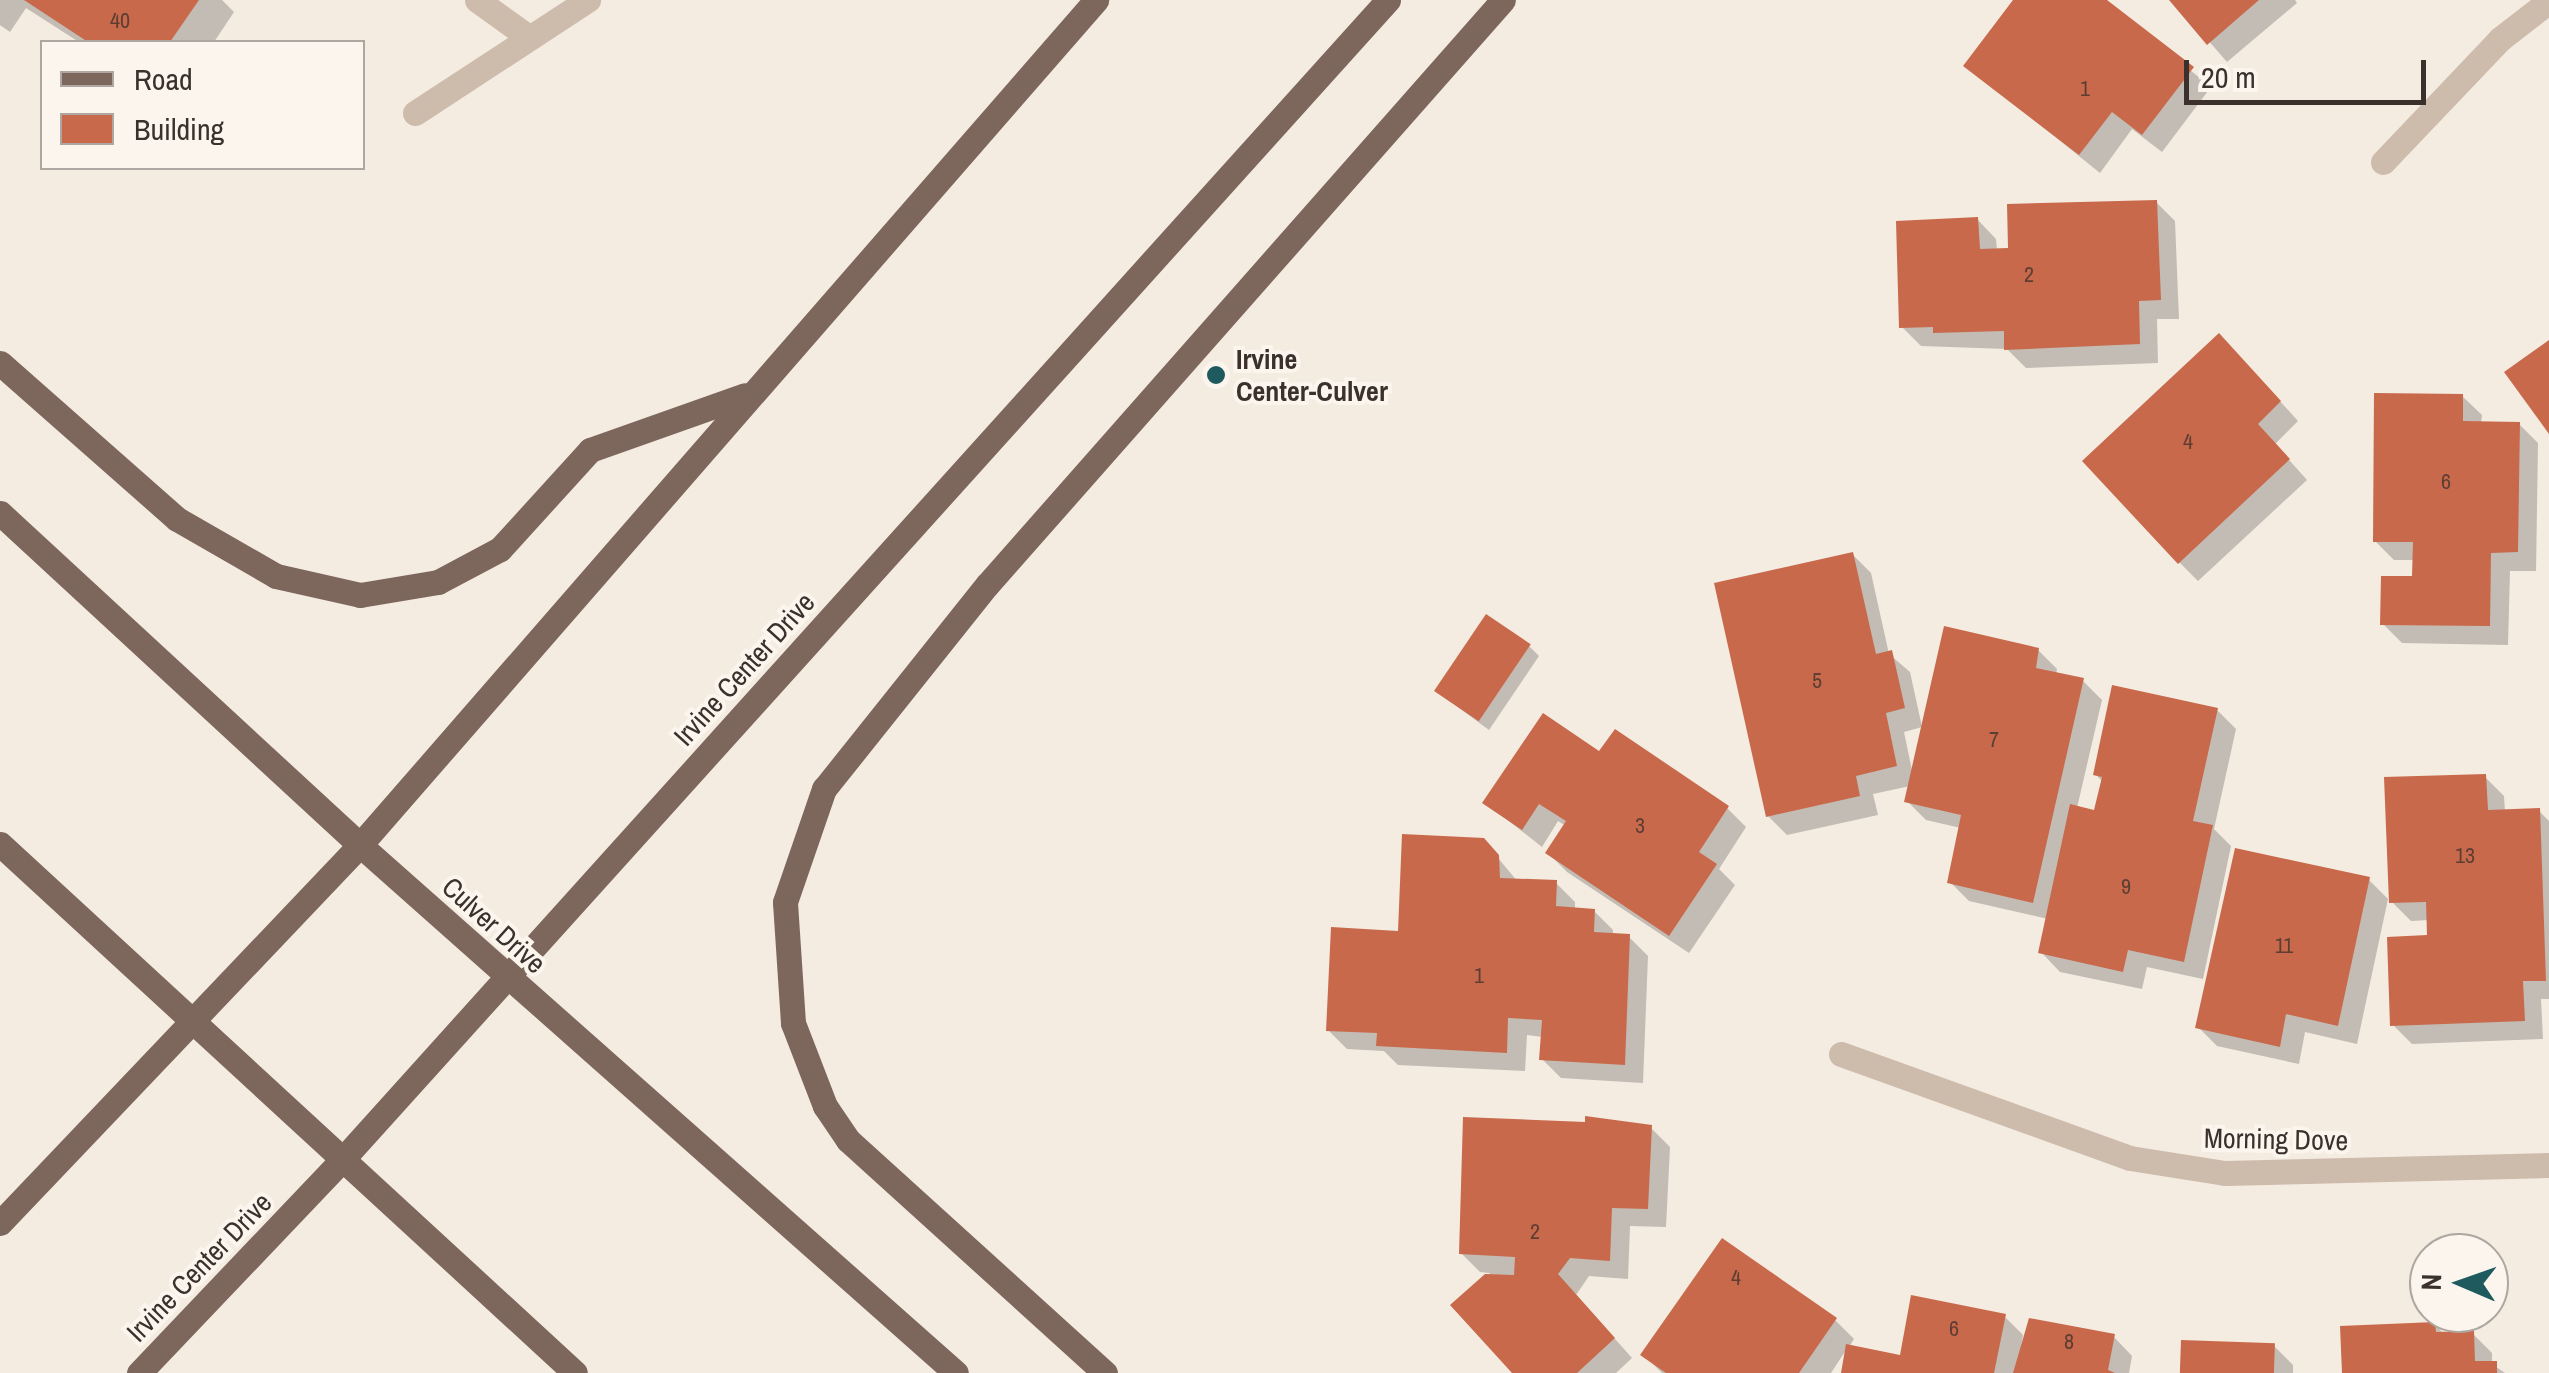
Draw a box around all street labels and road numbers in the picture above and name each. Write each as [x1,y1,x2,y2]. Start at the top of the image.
street label: Irvine Center Drive [667,586,821,752]
street label: Culver Drive [435,870,553,980]
street label: Morning Dove [2204,1121,2348,1157]
street label: Irvine Center Drive [120,1186,278,1348]

